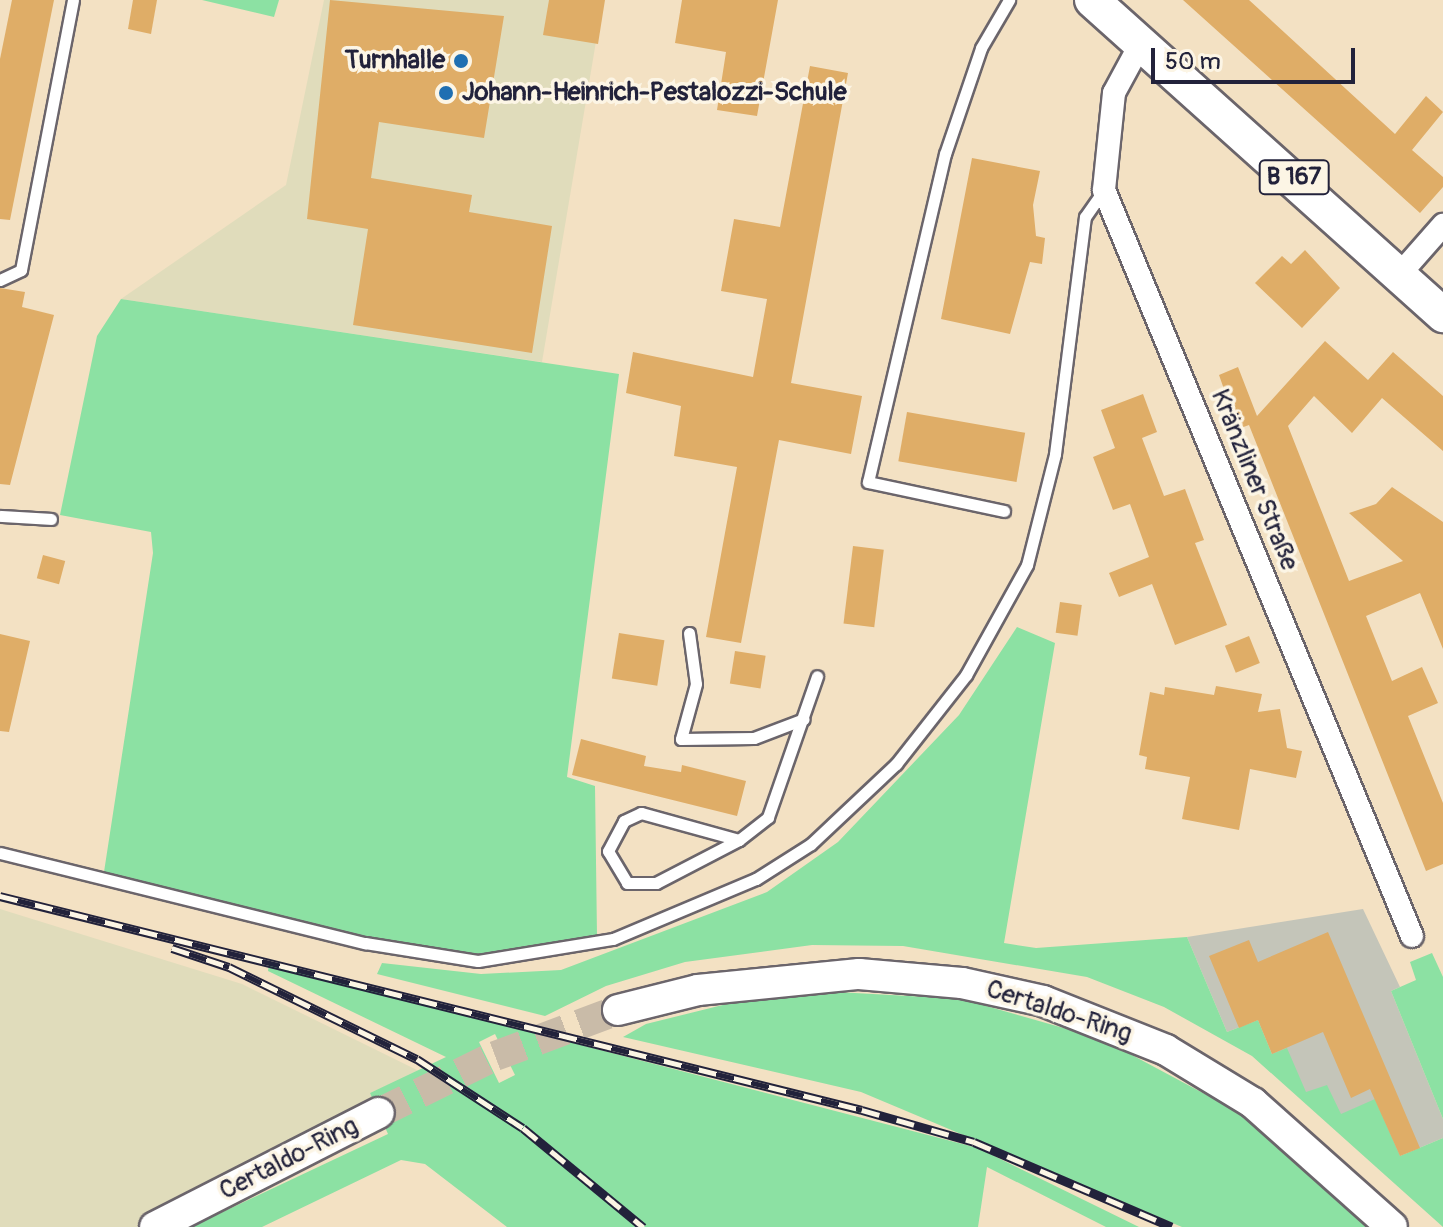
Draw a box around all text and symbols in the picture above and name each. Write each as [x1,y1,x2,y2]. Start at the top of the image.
scale bar [1155,32,1359,82]
place label: Turnhalle [345,45,445,77]
text: 50 m [1165,47,1221,76]
marker: Turnhalle [452,52,470,70]
place label: Johann-Heinrich-Pestalozzi-Schule [462,77,847,109]
marker: Johann-Heinrich-Pestalozzi-Schule [437,84,455,102]
road number: B 167 [1258,157,1330,197]
street label: Kränzliner Straße [1203,385,1305,575]
street label: Certaldo-Ring [982,974,1136,1050]
street label: Certaldo-Ring [214,1111,364,1207]

